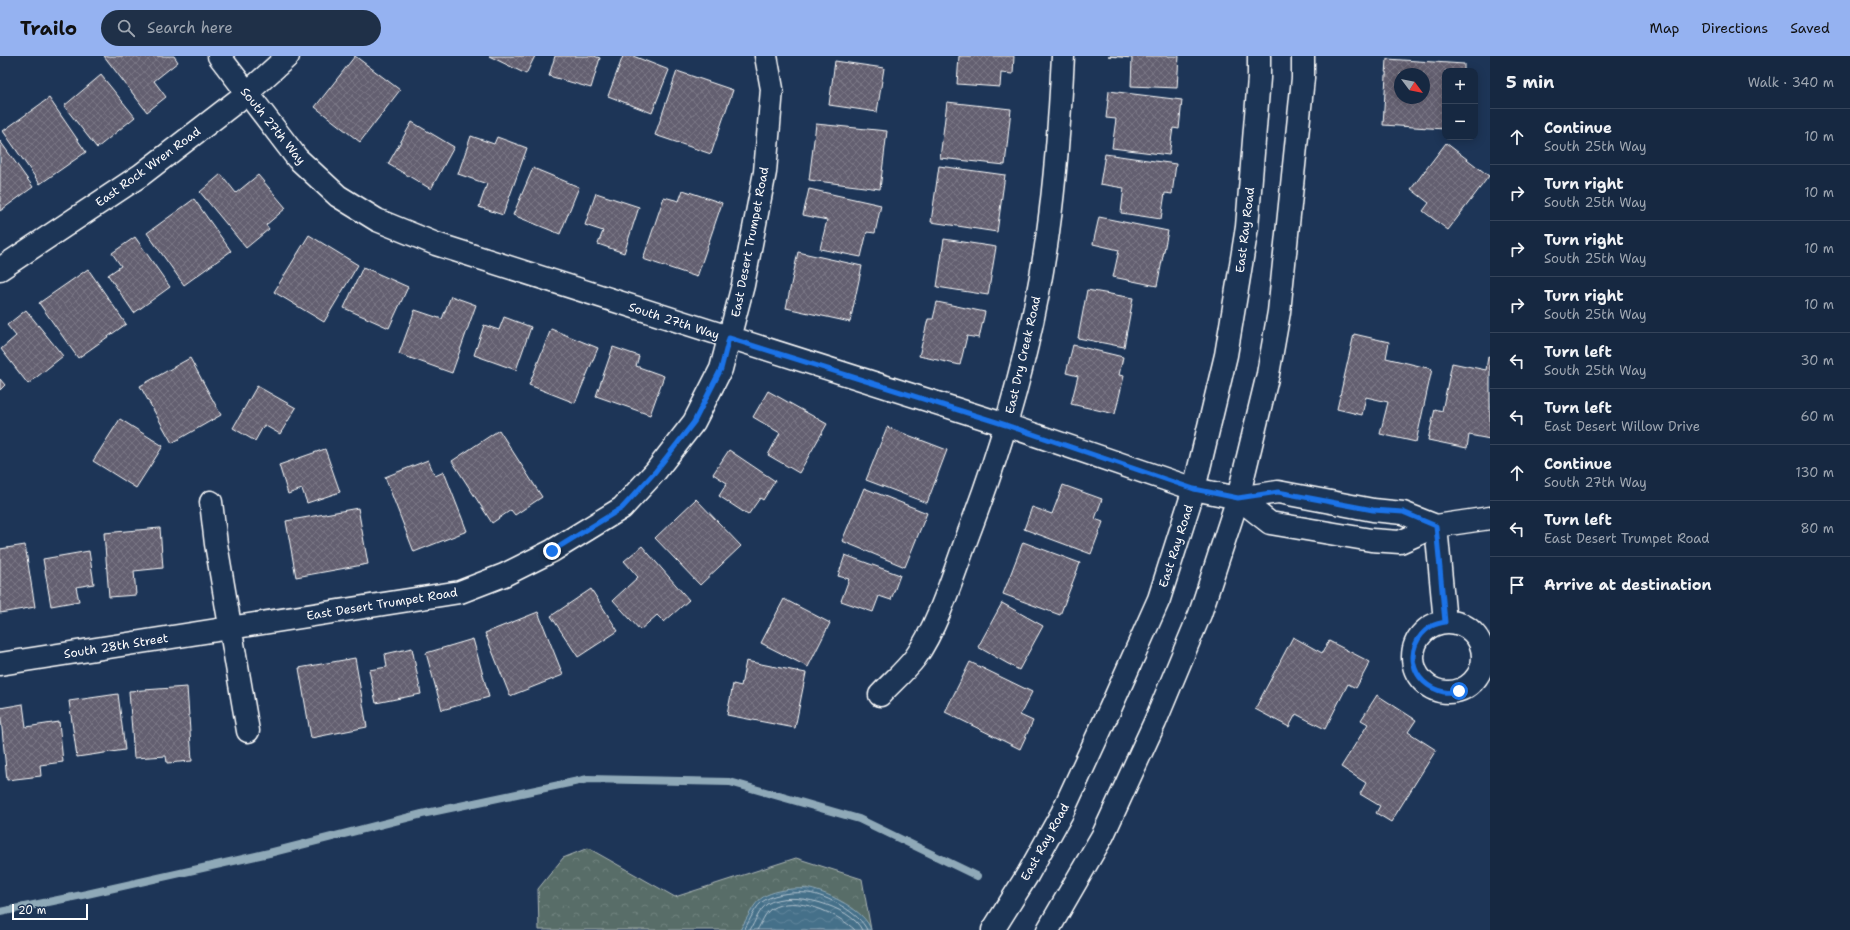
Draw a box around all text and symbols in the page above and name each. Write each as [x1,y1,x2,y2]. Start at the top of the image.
search box [101,10,381,46]
text: Trailo [20,16,77,41]
icon: search [115,17,137,39]
text: Search here [147,18,233,38]
text: Map [1650,19,1680,37]
text: Directions [1702,19,1768,37]
text: Saved [1790,19,1830,37]
north arrow [1394,68,1430,104]
map controls [1442,68,1478,140]
button: + [1442,68,1478,104]
text: 5 min [1506,71,1554,93]
text: Walk · 340 m [1748,74,1834,91]
street label: South 27th Way [237,84,309,168]
button: − [1442,104,1478,140]
text: Continue [1544,118,1612,138]
street label: East Rock Wren Road [92,123,204,211]
icon: ahead [1506,126,1528,148]
text: 10 m [1804,128,1834,145]
text: South 25th Way [1544,138,1647,155]
street label: East Desert Trumpet Road [728,165,773,319]
text: Turn right [1544,174,1624,194]
icon: right [1506,182,1528,204]
text: 10 m [1804,184,1834,201]
street label: East Ray Road [1232,186,1258,274]
text: South 25th Way [1544,194,1647,211]
text: Turn right [1544,230,1624,250]
icon: right [1506,238,1528,260]
text: 10 m [1804,240,1834,257]
text: South 25th Way [1544,250,1647,267]
text: Turn right [1544,286,1624,306]
street label: East Dry Creek Road [1002,294,1044,415]
icon: right [1506,294,1528,316]
text: 10 m [1804,296,1834,313]
street label: South 27th Way [626,299,722,343]
text: South 25th Way [1544,306,1647,323]
text: Turn left [1544,342,1612,362]
icon: left [1506,350,1528,372]
text: 30 m [1800,352,1834,369]
text: South 25th Way [1544,362,1647,379]
text: Turn left [1544,398,1612,418]
icon: left [1506,406,1528,428]
text: 60 m [1801,408,1834,425]
text: East Desert Willow Drive [1544,418,1700,435]
text: Continue [1544,454,1612,474]
icon: ahead [1506,462,1528,484]
text: 130 m [1796,464,1834,481]
text: South 27th Way [1544,474,1647,491]
street label: East Ray Road [1155,502,1197,589]
text: Turn left [1544,510,1612,530]
icon: left [1506,518,1528,540]
text: 80 m [1800,520,1834,537]
text: East Desert Trumpet Road [1544,530,1710,547]
route end [543,542,561,560]
icon: arrive [1506,574,1528,596]
text: Arrive at destination [1544,575,1712,595]
street label: East Desert Trumpet Road [305,584,459,624]
street label: South 28th Street [63,630,169,662]
route start [1450,682,1468,700]
street label: East Ray Road [1017,800,1073,884]
scale bar [12,902,88,921]
text: 20 m [18,903,46,918]

